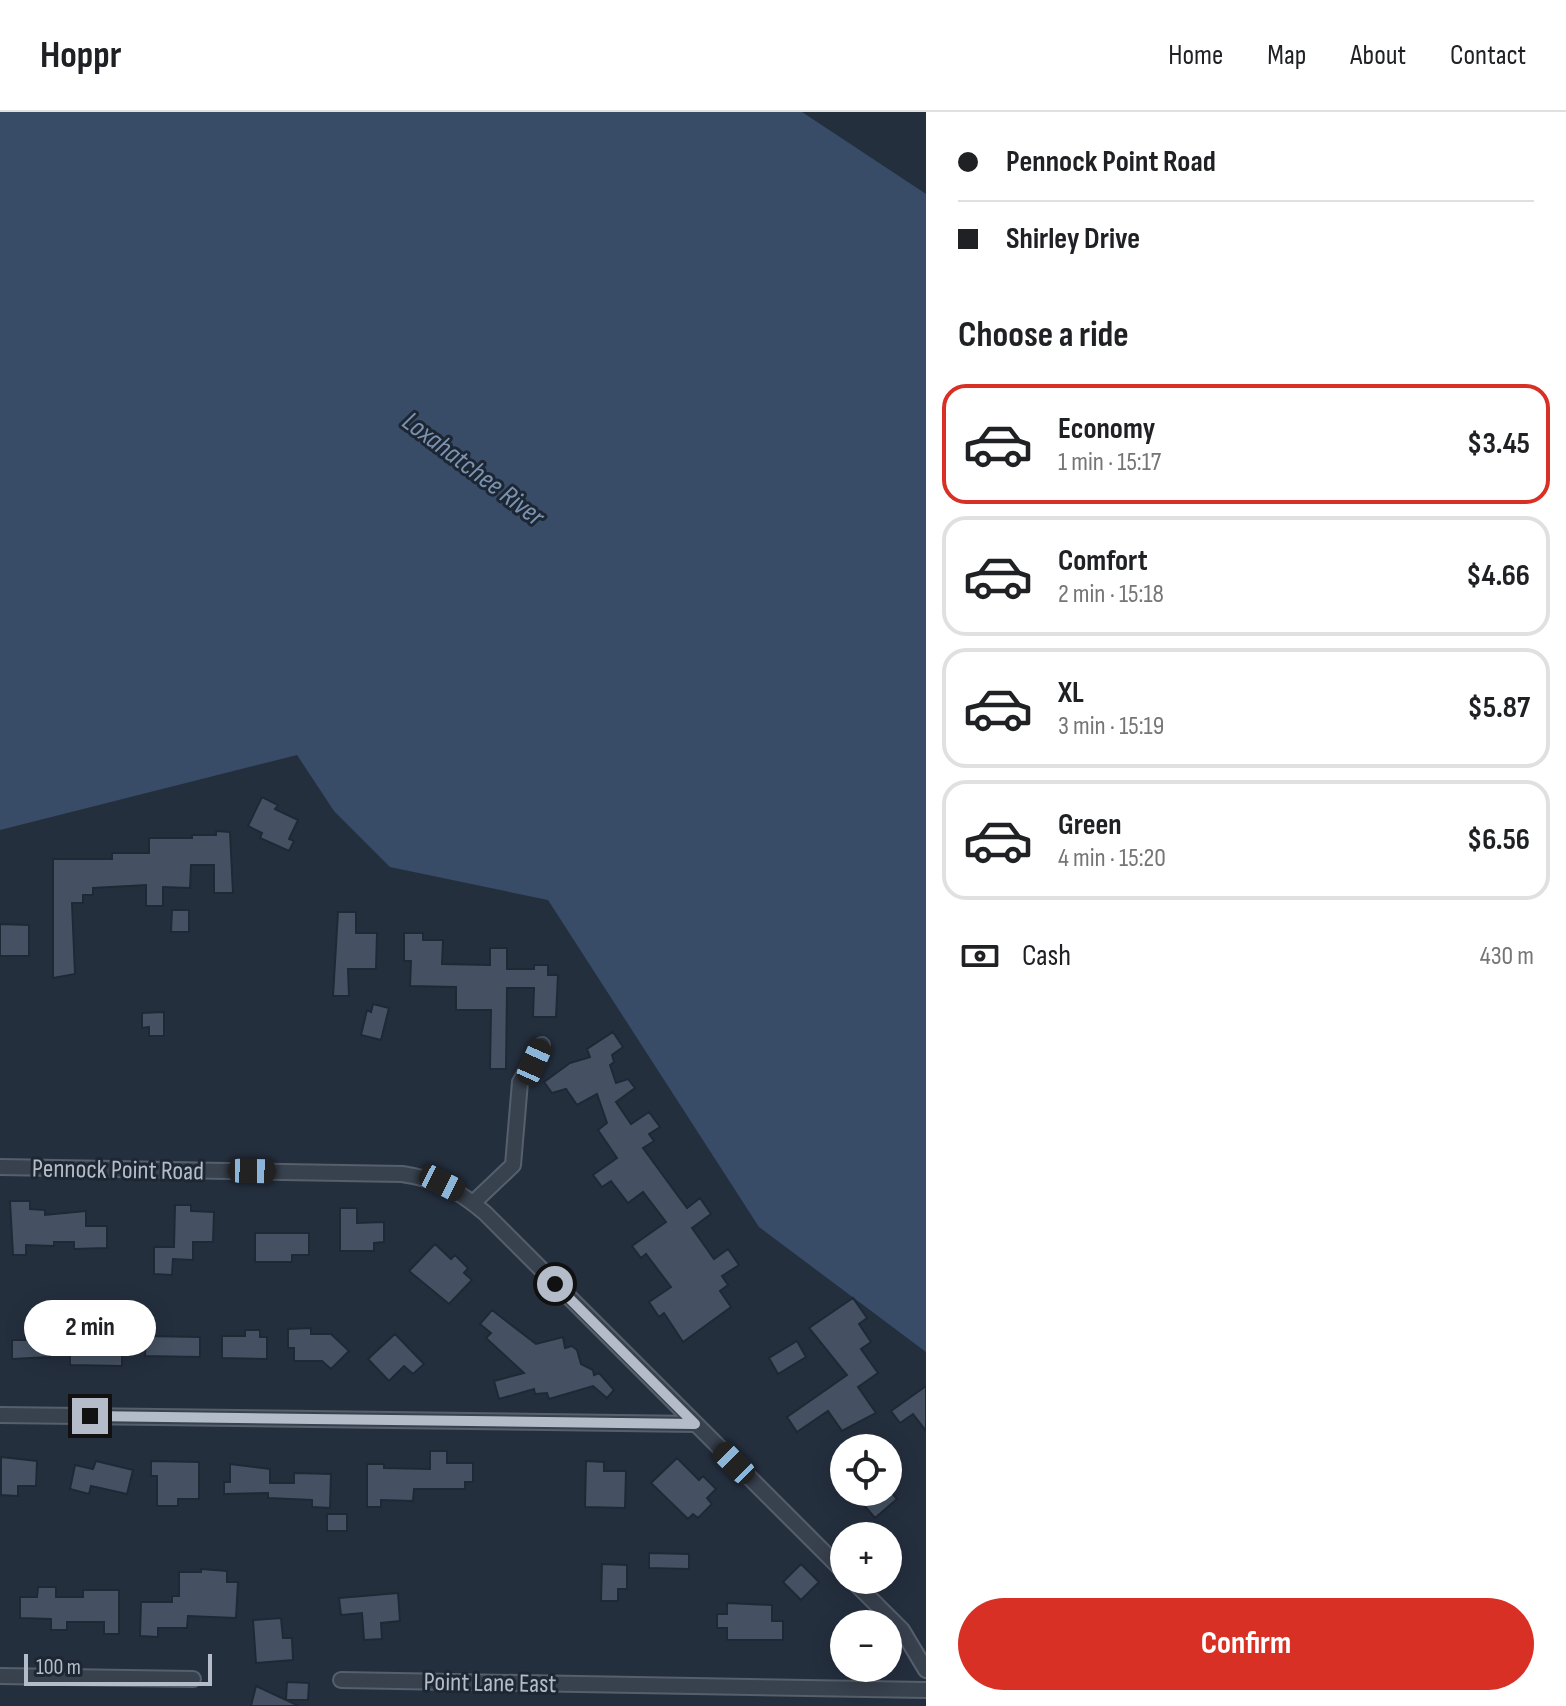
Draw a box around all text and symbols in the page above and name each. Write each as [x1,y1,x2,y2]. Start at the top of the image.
text: Hoppr [40,33,121,78]
text: Home [1168,39,1223,72]
text: Map [1267,39,1306,72]
text: About [1350,39,1406,72]
text: Contact [1450,39,1526,72]
text: Pennock Point Road [1006,144,1216,180]
text: Shirley Drive [1006,221,1140,257]
text: Choose a ride [958,314,1129,357]
water label: Loxahatchee River [396,405,552,534]
icon: car [962,408,1034,480]
text: Economy [1058,411,1155,447]
text: $3.45 [1467,426,1530,462]
text: 1 min · 15:17 [1058,447,1161,478]
icon: car [962,540,1034,612]
text: Comfort [1058,543,1148,579]
text: $4.66 [1466,558,1530,594]
text: 2 min · 15:18 [1058,579,1164,610]
icon: car [962,672,1034,744]
text: XL [1058,675,1084,711]
text: $5.87 [1468,690,1530,726]
text: 3 min · 15:19 [1058,711,1164,742]
icon: car [962,804,1034,876]
text: Green [1058,807,1122,843]
text: $6.56 [1467,822,1530,858]
text: 4 min · 15:20 [1058,843,1166,874]
icon: cash [958,934,1002,978]
text: Cash [1022,938,1071,974]
text: 430 m [1480,941,1534,972]
car [513,1035,555,1089]
street label: Pennock Point Road [32,1153,204,1188]
car [228,1159,276,1183]
car [415,1161,469,1205]
route start [537,1266,573,1302]
callout: 2 min [24,1300,156,1356]
text: 2 min [65,1312,115,1343]
route end [72,1398,108,1434]
map controls [830,1434,902,1682]
button: locate [830,1434,902,1506]
car [709,1438,759,1488]
button: + [830,1522,902,1594]
button: Confirm [958,1598,1534,1690]
button: − [830,1610,902,1682]
scale bar [24,1650,212,1686]
text: 100 m [36,1654,81,1681]
street label: Point Lane East [423,1667,557,1700]

